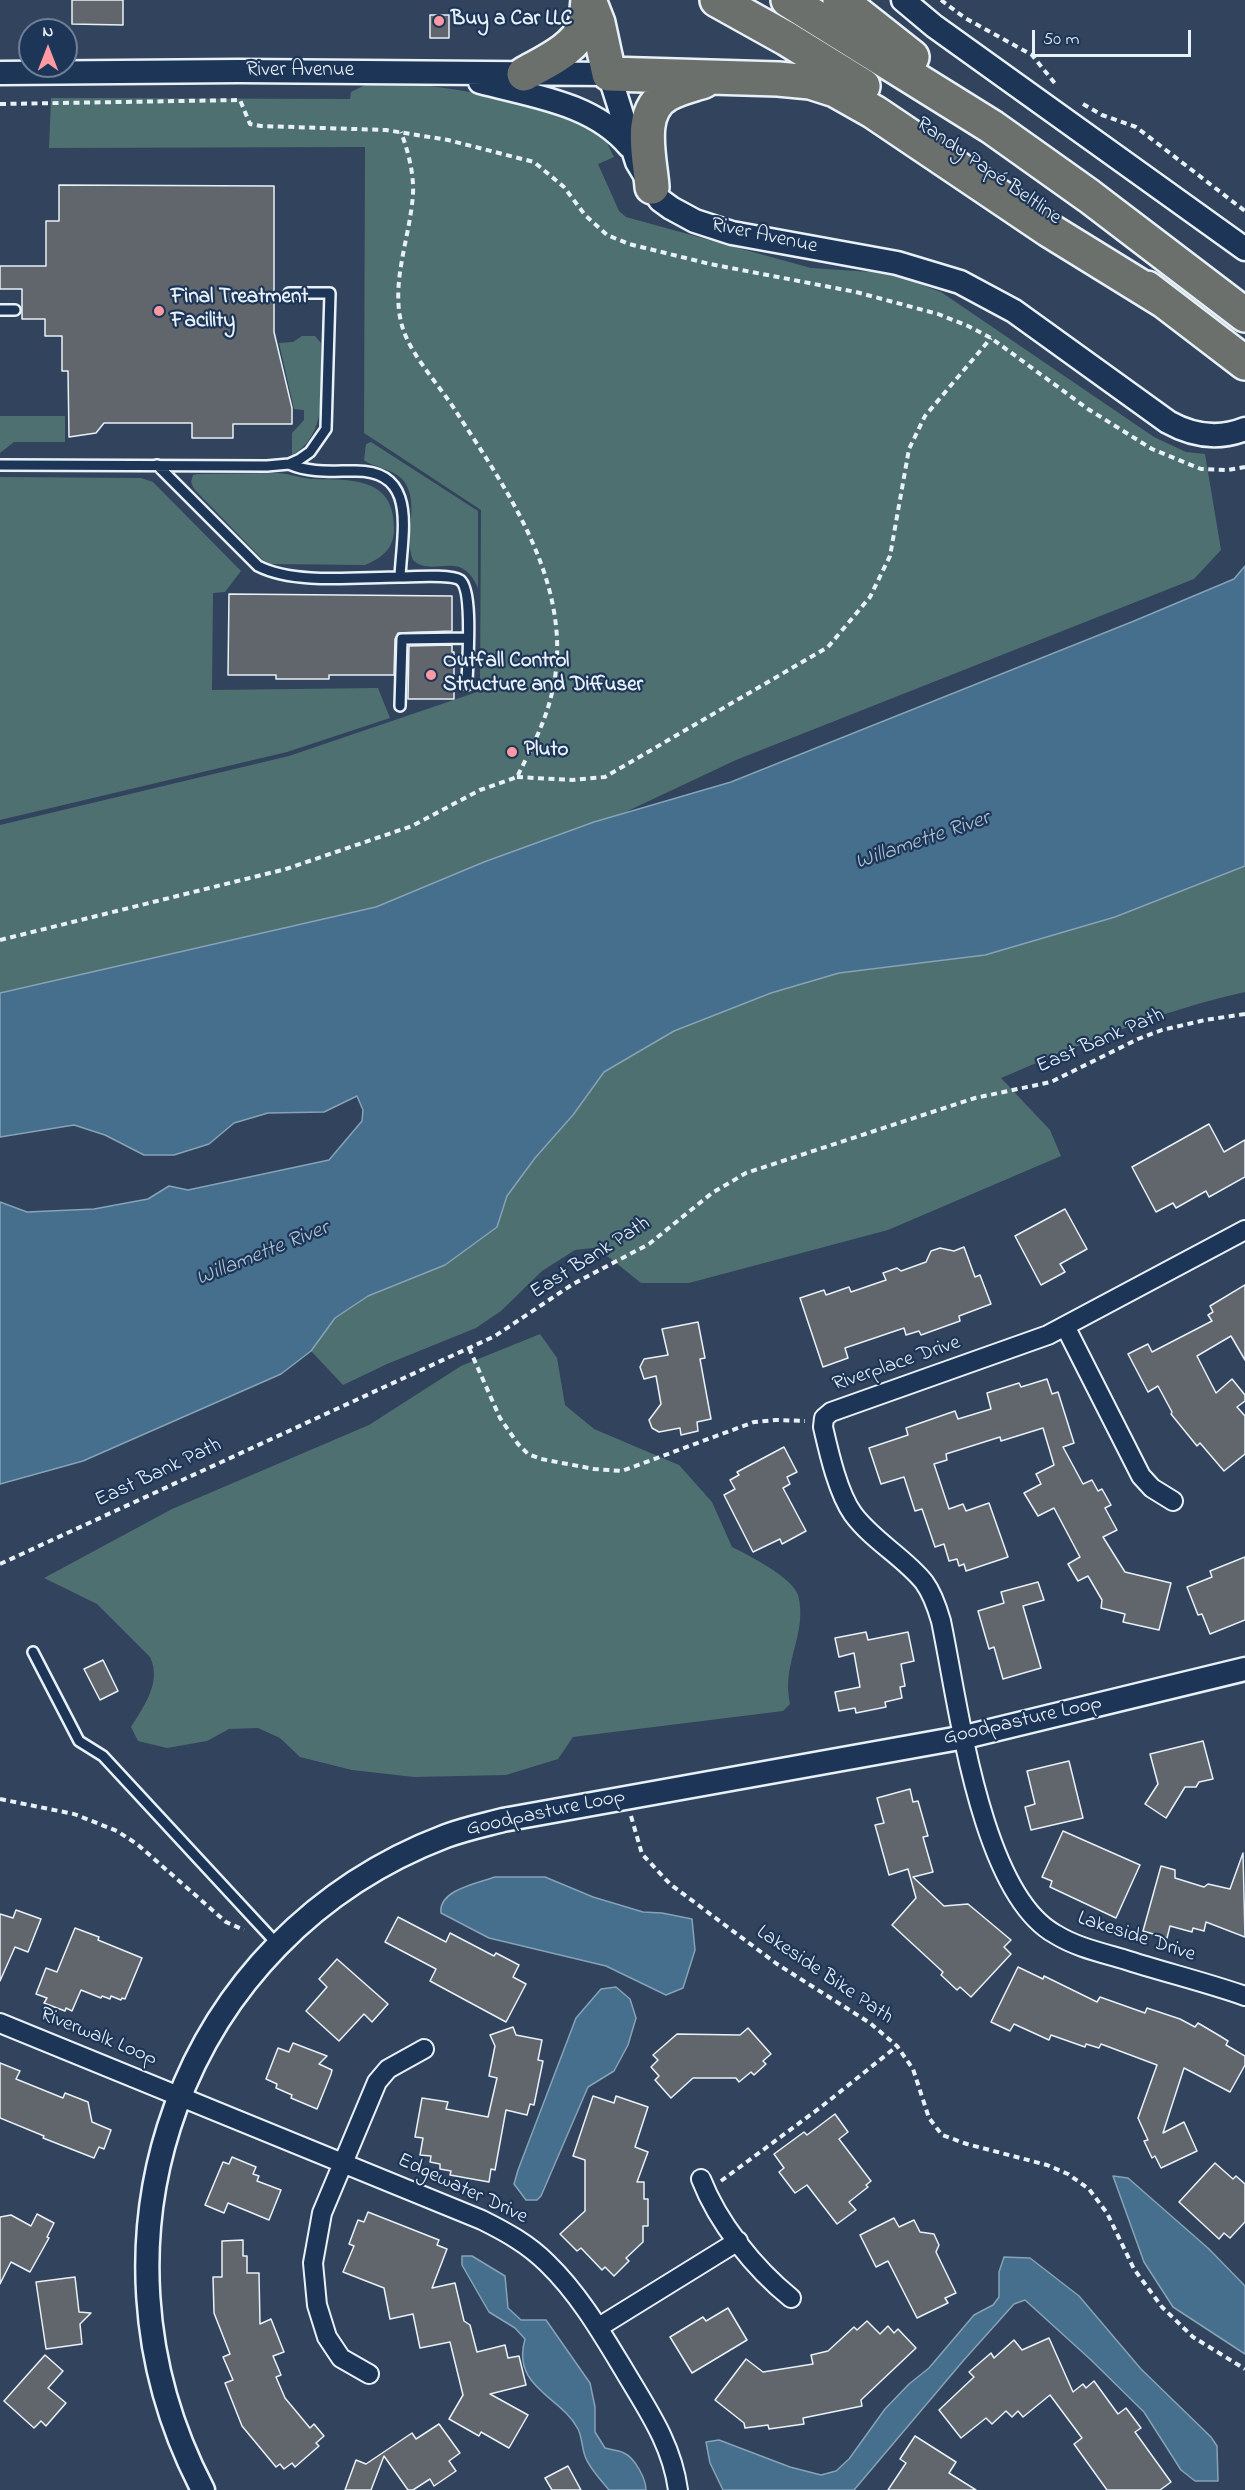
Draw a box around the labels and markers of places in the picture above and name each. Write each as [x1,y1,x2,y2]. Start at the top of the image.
place label: Buy a Car LLC [451,8,572,34]
marker: Buy a Car LLC [432,14,446,28]
place label: Final Treatment Facility [171,286,308,336]
marker: Final Treatment Facility [152,304,166,318]
place label: Outfall Control Structure and Diffuser [443,650,643,700]
marker: Outfall Control Structure and Diffuser [424,668,438,682]
place label: Pluto [524,739,568,765]
marker: Pluto [505,745,519,759]

